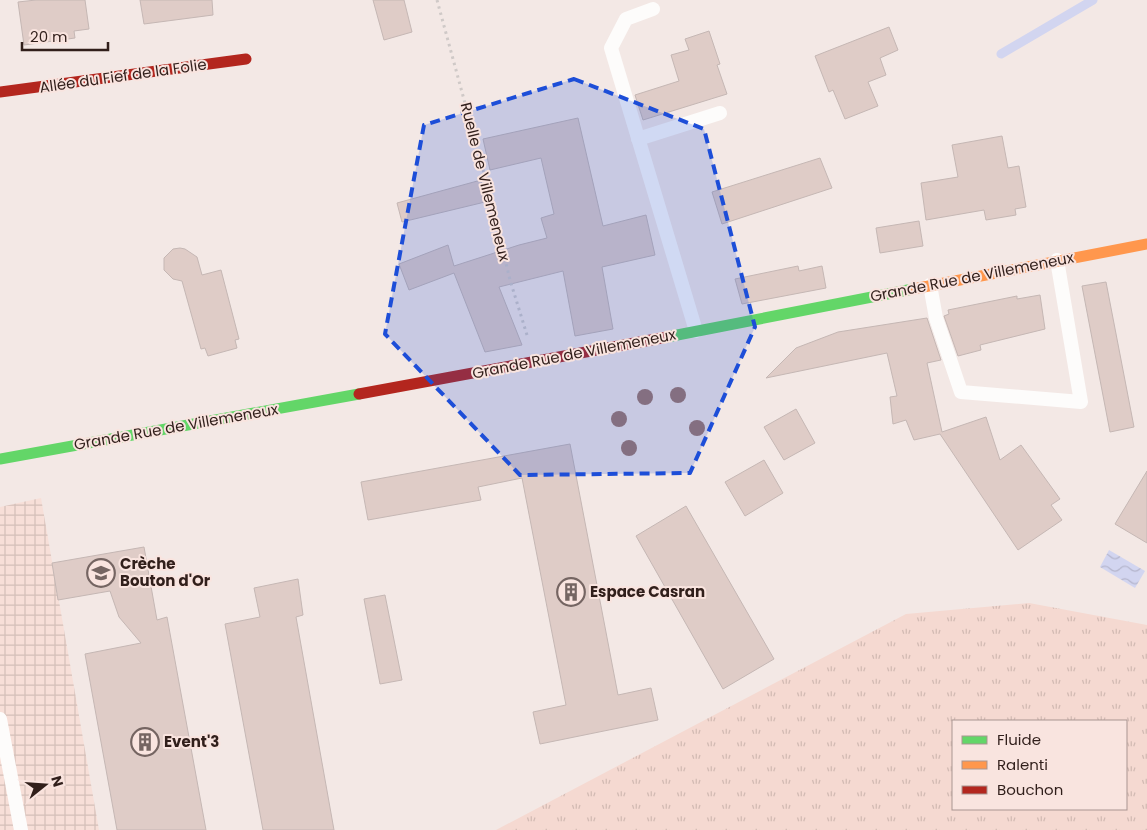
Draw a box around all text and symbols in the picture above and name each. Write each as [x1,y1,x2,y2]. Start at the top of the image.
scale bar [22,20,109,52]
text: 20 m [30,26,68,47]
street label: Allée du Fief de la Folie [38,53,208,98]
street label: Ruelle de Villemeneux [456,100,515,264]
street label: Grande Rue de Villemeneux [868,246,1075,307]
street label: Grande Rue de Villemeneux [470,323,677,384]
street label: Grande Rue de Villemeneux [72,398,280,455]
place label: Crèche Bouton d'Or [120,553,211,591]
school or university icon: Crèche Bouton d'Or [86,558,116,588]
building icon: Espace Casran [556,577,586,607]
place label: Espace Casran [590,581,705,602]
legend [952,720,1127,810]
building icon: Event'3 [130,727,160,757]
text: Fluide [997,729,1041,750]
place label: Event'3 [164,731,219,752]
text: Ralenti [997,754,1048,775]
north arrow [20,760,70,810]
text: N [46,773,69,789]
text: Bouchon [997,779,1063,800]

